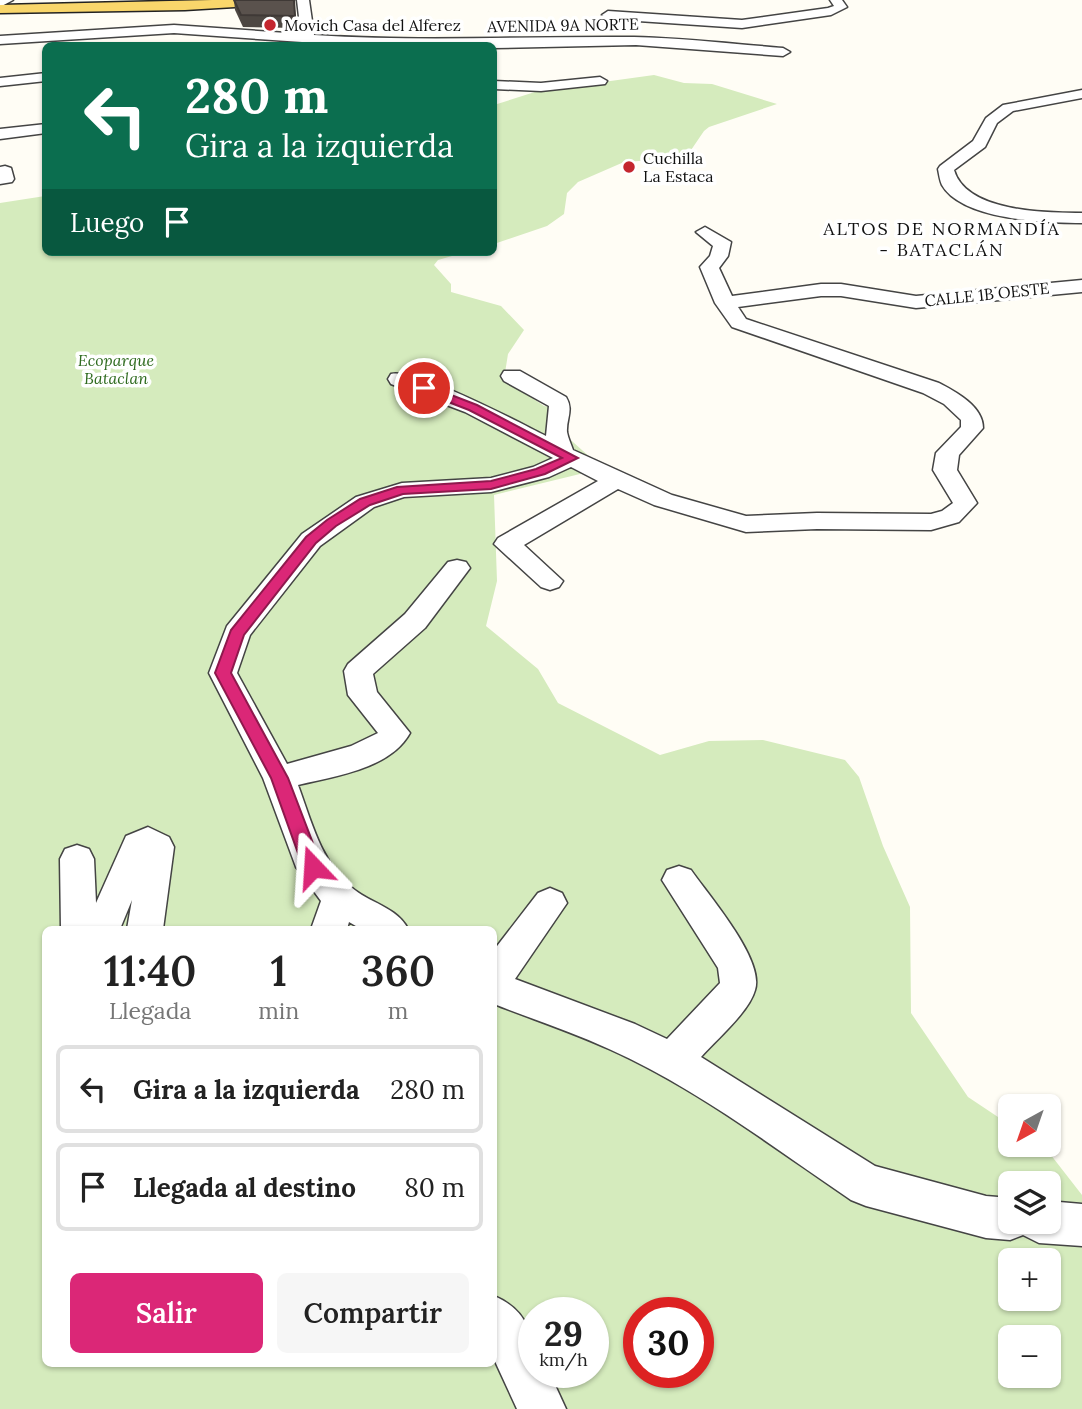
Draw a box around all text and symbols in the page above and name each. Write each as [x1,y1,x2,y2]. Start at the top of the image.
street label: AVENIDA 9A NORTE [486,14,639,36]
place label: Movich Casa del Alferez [284,15,461,35]
marker: Movich Casa del Alferez [262,17,278,33]
text: 280 m [185,64,328,126]
icon: left [70,70,161,161]
text: Gira a la izquierda [185,125,454,166]
place label: Cuchilla La Estaca [643,148,714,186]
marker: Cuchilla La Estaca [621,159,637,175]
icon: arrive [158,203,196,241]
text: Luego [70,206,144,239]
district label: ALTOS DE NORMANDÍA - BATACLÁN [822,217,1061,261]
street label: CALLE 1B OESTE [924,277,1050,311]
park label: Ecoparque Bataclan [78,350,155,388]
pin [394,358,454,418]
icon: arrive [405,369,443,407]
position arrow [276,830,350,904]
text: 11:40 [104,944,197,998]
text: 1 [271,944,287,998]
text: 360 [361,944,435,998]
text: Llegada [109,996,191,1025]
text: min [258,996,299,1025]
text: m [388,996,408,1025]
icon: left [74,1070,112,1108]
text: Gira a la izquierda [133,1073,360,1106]
text: 280 m [390,1073,465,1106]
north arrow [998,1094,1060,1157]
map controls [998,1094,1061,1388]
icon: arrive [74,1168,112,1206]
text: Llegada al destino [133,1171,356,1204]
text: 80 m [404,1171,465,1204]
button: layers [998,1171,1061,1234]
button: + [998,1248,1061,1311]
button: Salir [70,1273,263,1353]
button: Compartir [277,1273,469,1353]
speed limit sign: 30 [623,1297,714,1388]
text: 29 [544,1311,583,1356]
button: − [998,1325,1061,1388]
text: km/h [539,1348,588,1371]

